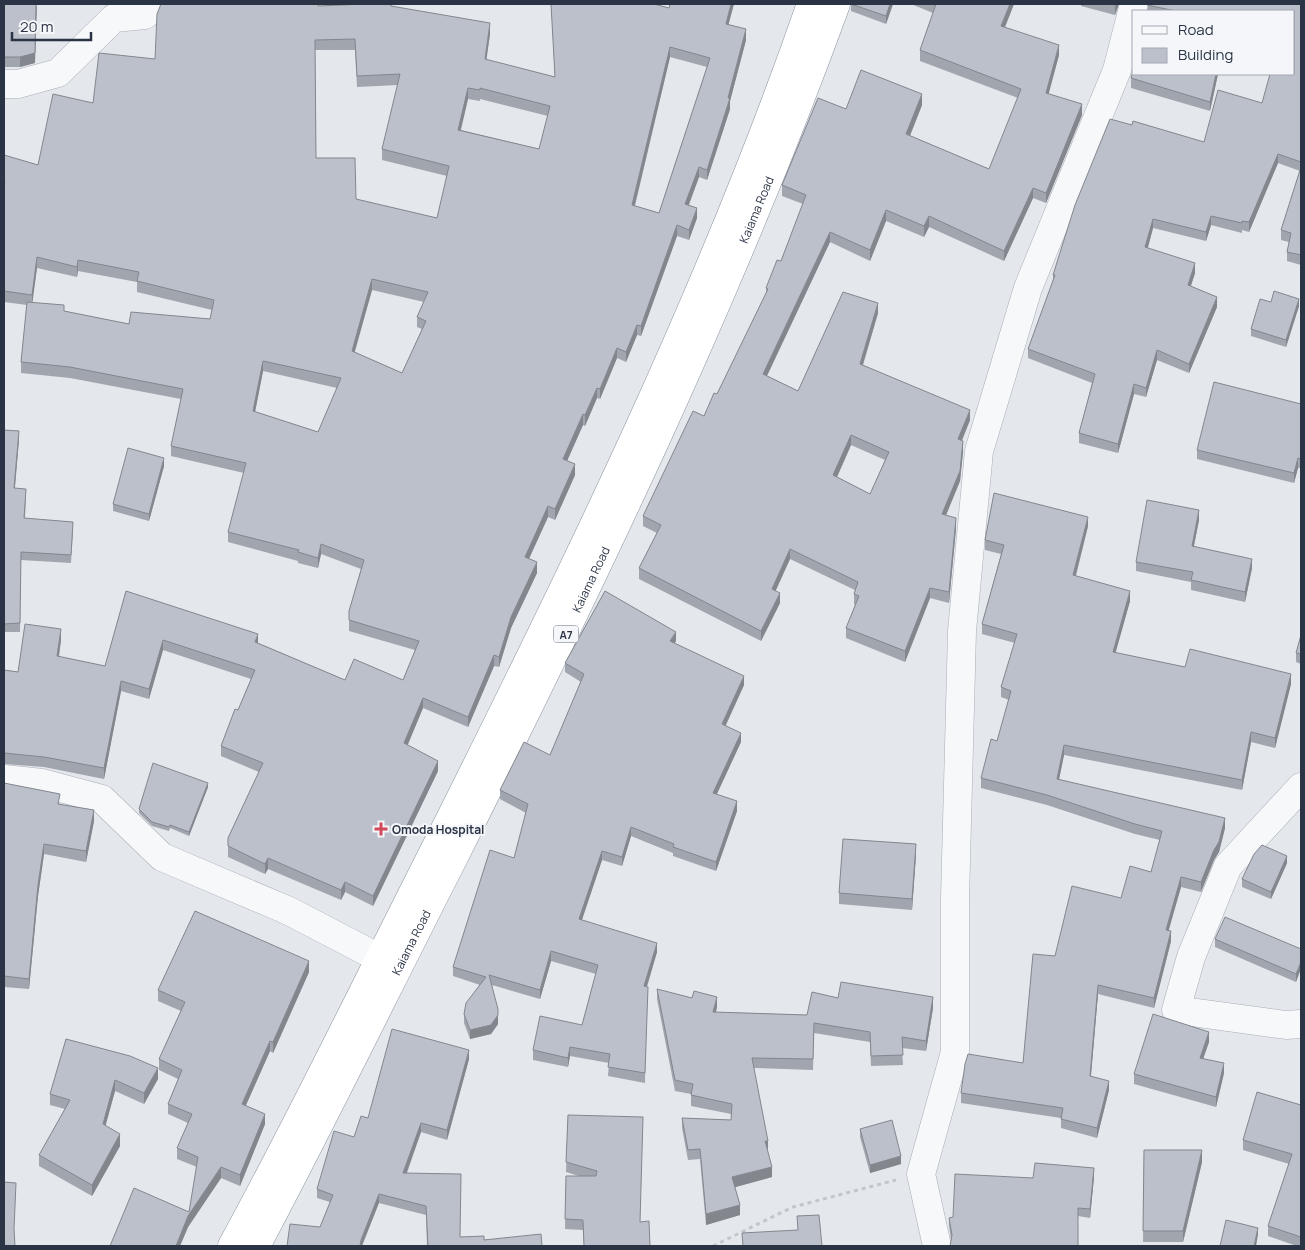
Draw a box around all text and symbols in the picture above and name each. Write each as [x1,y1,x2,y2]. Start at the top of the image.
scale bar [12,10,91,42]
legend [1132,10,1295,75]
text: 20 m [20,16,53,37]
text: Road [1178,19,1214,40]
text: Building [1178,44,1233,65]
street label: Kaiama Road [734,174,777,246]
street label: Kaiama Road [567,544,613,615]
road number: A7 [554,626,578,642]
place label: Omoda Hospital [392,821,484,838]
marker: Omoda Hospital [374,822,388,836]
street label: Kaiama Road [387,907,434,978]

